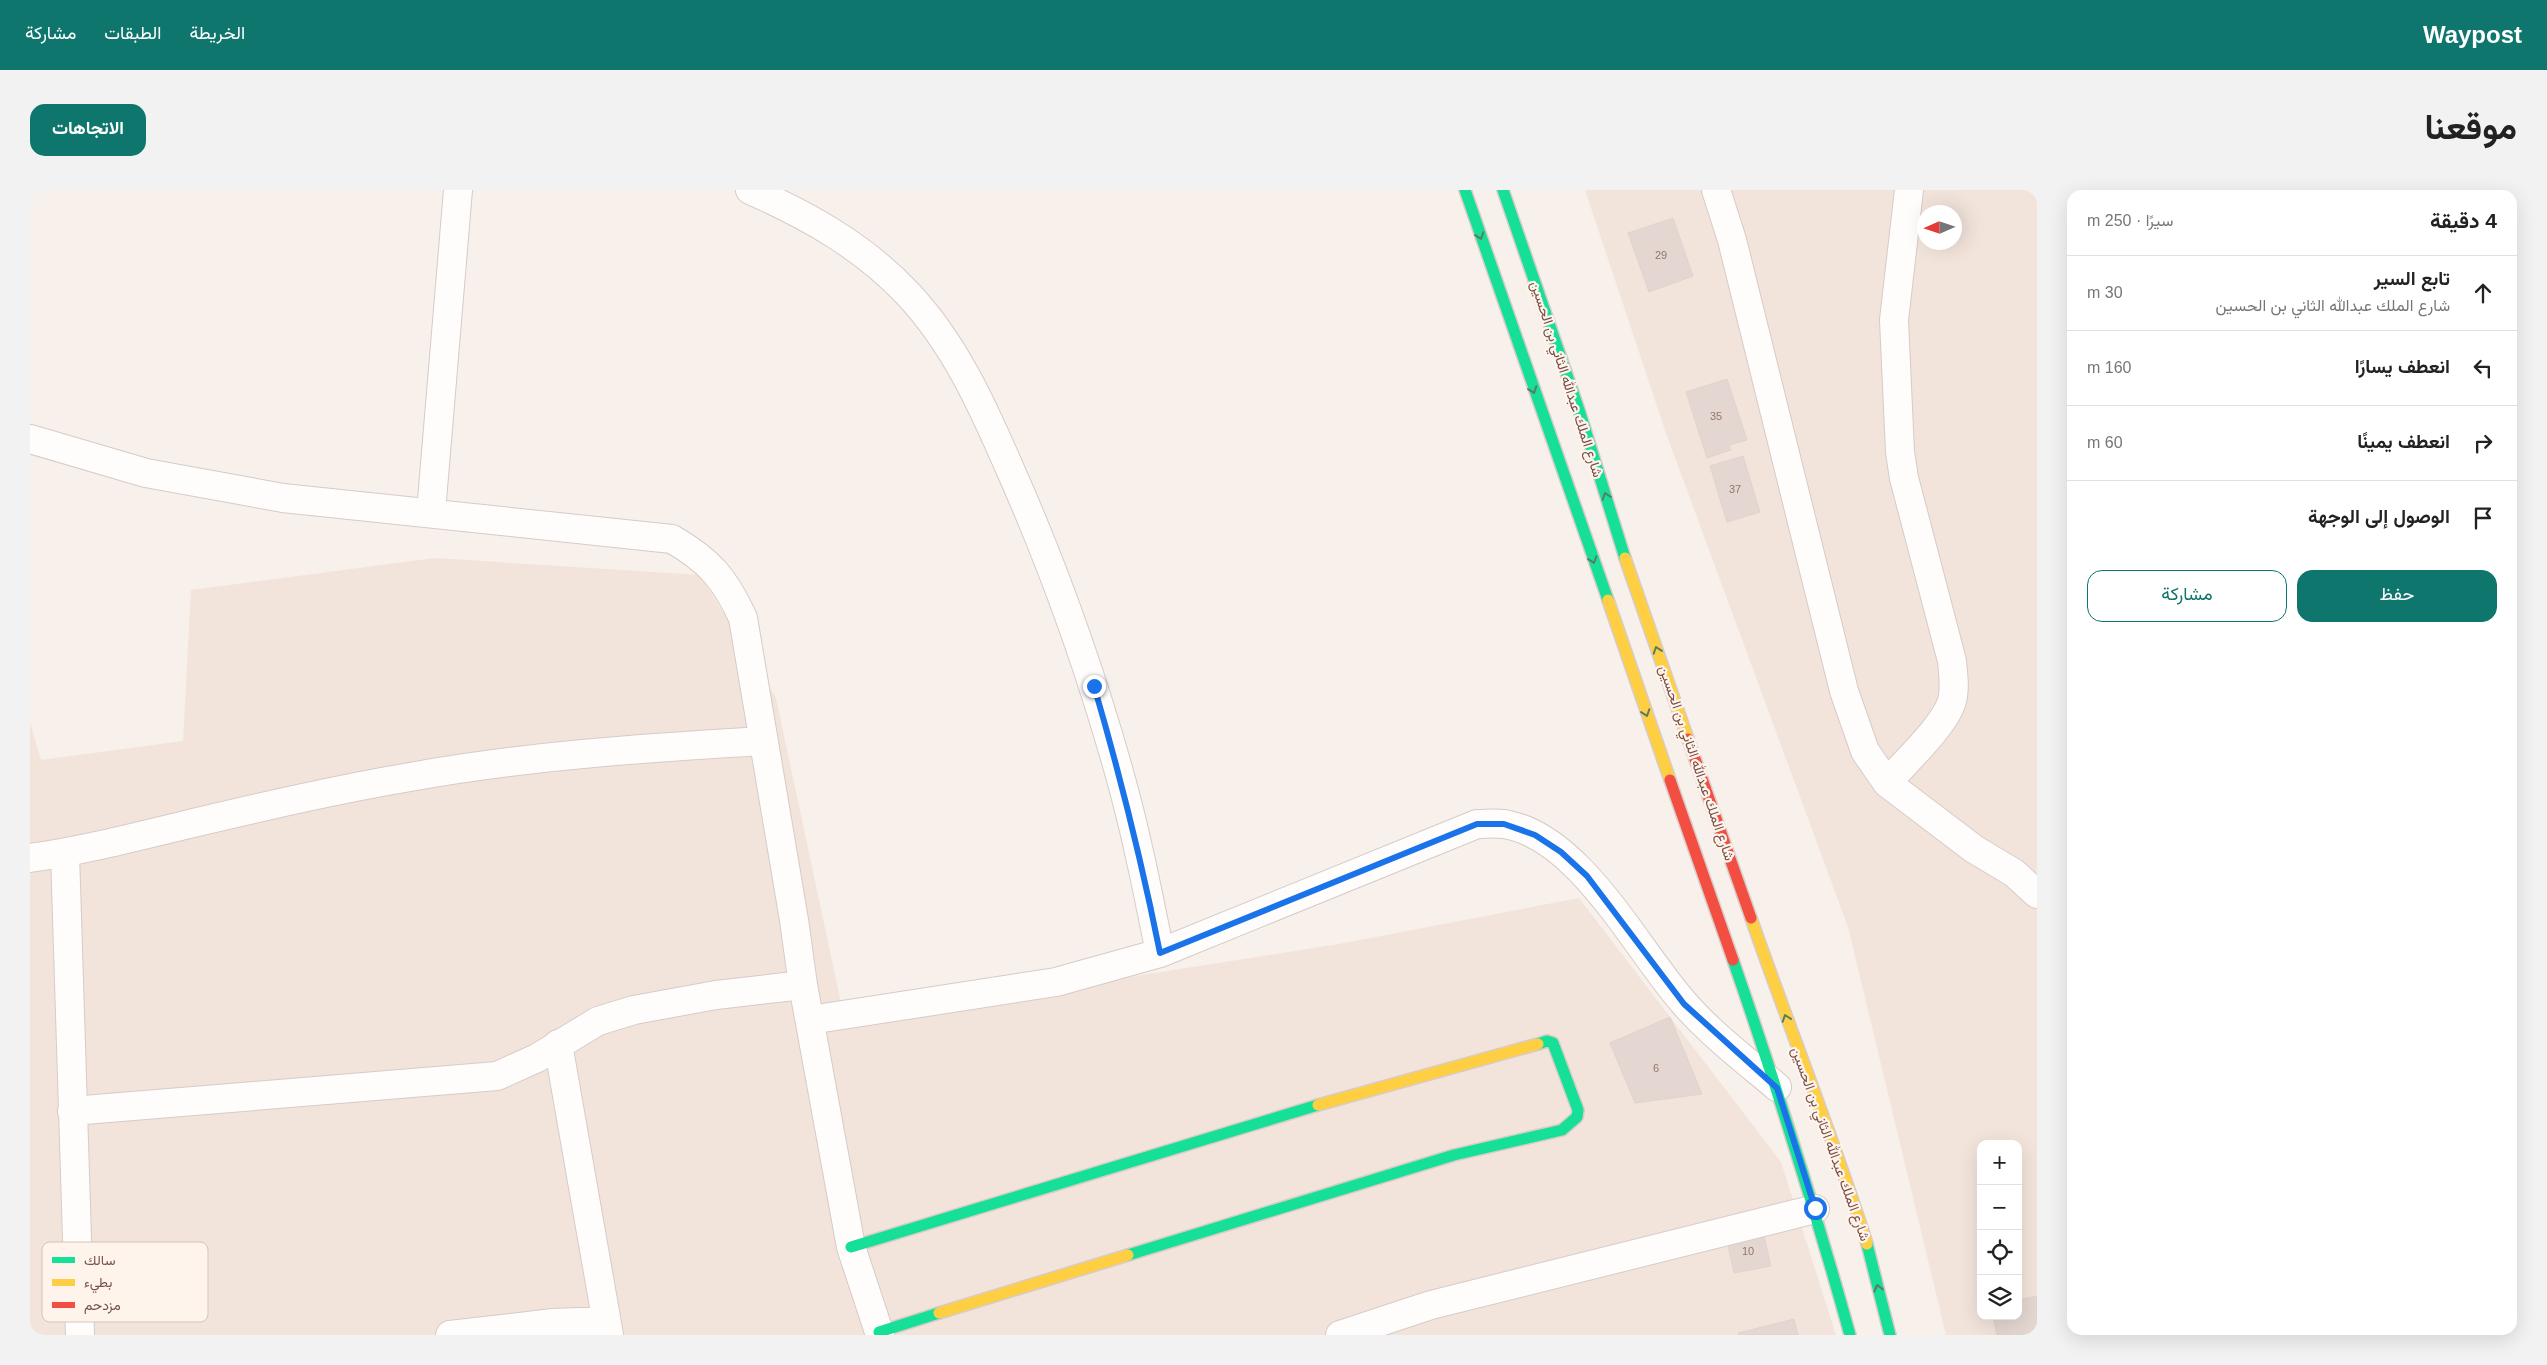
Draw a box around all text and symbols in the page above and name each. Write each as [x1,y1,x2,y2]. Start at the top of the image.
text: Waypost [2423,21,2522,48]
text: مشاركة [25,23,76,43]
text: الطبقات [104,23,161,43]
text: الخريطة [189,23,245,43]
button: الاتجاهات [30,104,146,156]
text: موقعنا [2424,107,2517,146]
north arrow [1917,205,1962,250]
text: 4 دقيقة [2430,209,2497,232]
text: سيرًا · 250 m [2087,212,2173,229]
one-way arrow [1474,232,1484,240]
house number: 29 [1655,249,1667,261]
text: تابع السير [2374,268,2450,289]
street label: شارع الملك عبدالله الثاني بن الحسين [1524,279,1606,480]
icon: ahead [2469,279,2497,307]
text: 30 m [2087,284,2123,301]
text: شارع الملك عبدالله الثاني بن الحسين [2215,297,2450,314]
icon: left [2469,354,2497,382]
text: انعطف يسارًا [2355,356,2450,377]
text: 160 m [2087,359,2131,376]
one-way arrow [1528,385,1538,393]
house number: 35 [1710,410,1722,422]
icon: right [2469,429,2497,457]
text: انعطف يمينًا [2357,431,2450,452]
text: 60 m [2087,434,2123,451]
house number: 37 [1729,483,1741,495]
one-way arrow [1601,492,1611,501]
icon: arrive [2469,504,2497,532]
text: الوصول إلى الوجهة [2308,506,2450,527]
one-way arrow [1587,555,1597,563]
button: مشاركة [2087,570,2287,622]
button: حفظ [2297,570,2497,622]
one-way arrow [1653,646,1663,655]
street label: شارع الملك عبدالله الثاني بن الحسين [1652,663,1738,864]
route end [1083,675,1106,698]
one-way arrow [1640,708,1650,717]
one-way arrow [1782,1014,1792,1023]
street label: شارع الملك عبدالله الثاني بن الحسين [1785,1045,1874,1245]
house number: 6 [1653,1062,1659,1074]
map controls [1977,1140,2022,1320]
button: + [1977,1140,2022,1185]
button: − [1977,1185,2022,1230]
route start [1804,1197,1827,1220]
button: locate [1977,1230,2022,1275]
legend [42,1242,208,1322]
house number: 10 [1742,1245,1754,1257]
text: سالك [84,1252,115,1268]
text: بطيء [84,1274,112,1294]
button: layers [1977,1275,2022,1320]
one-way arrow [1873,1283,1884,1292]
text: مزدحم [84,1297,121,1314]

